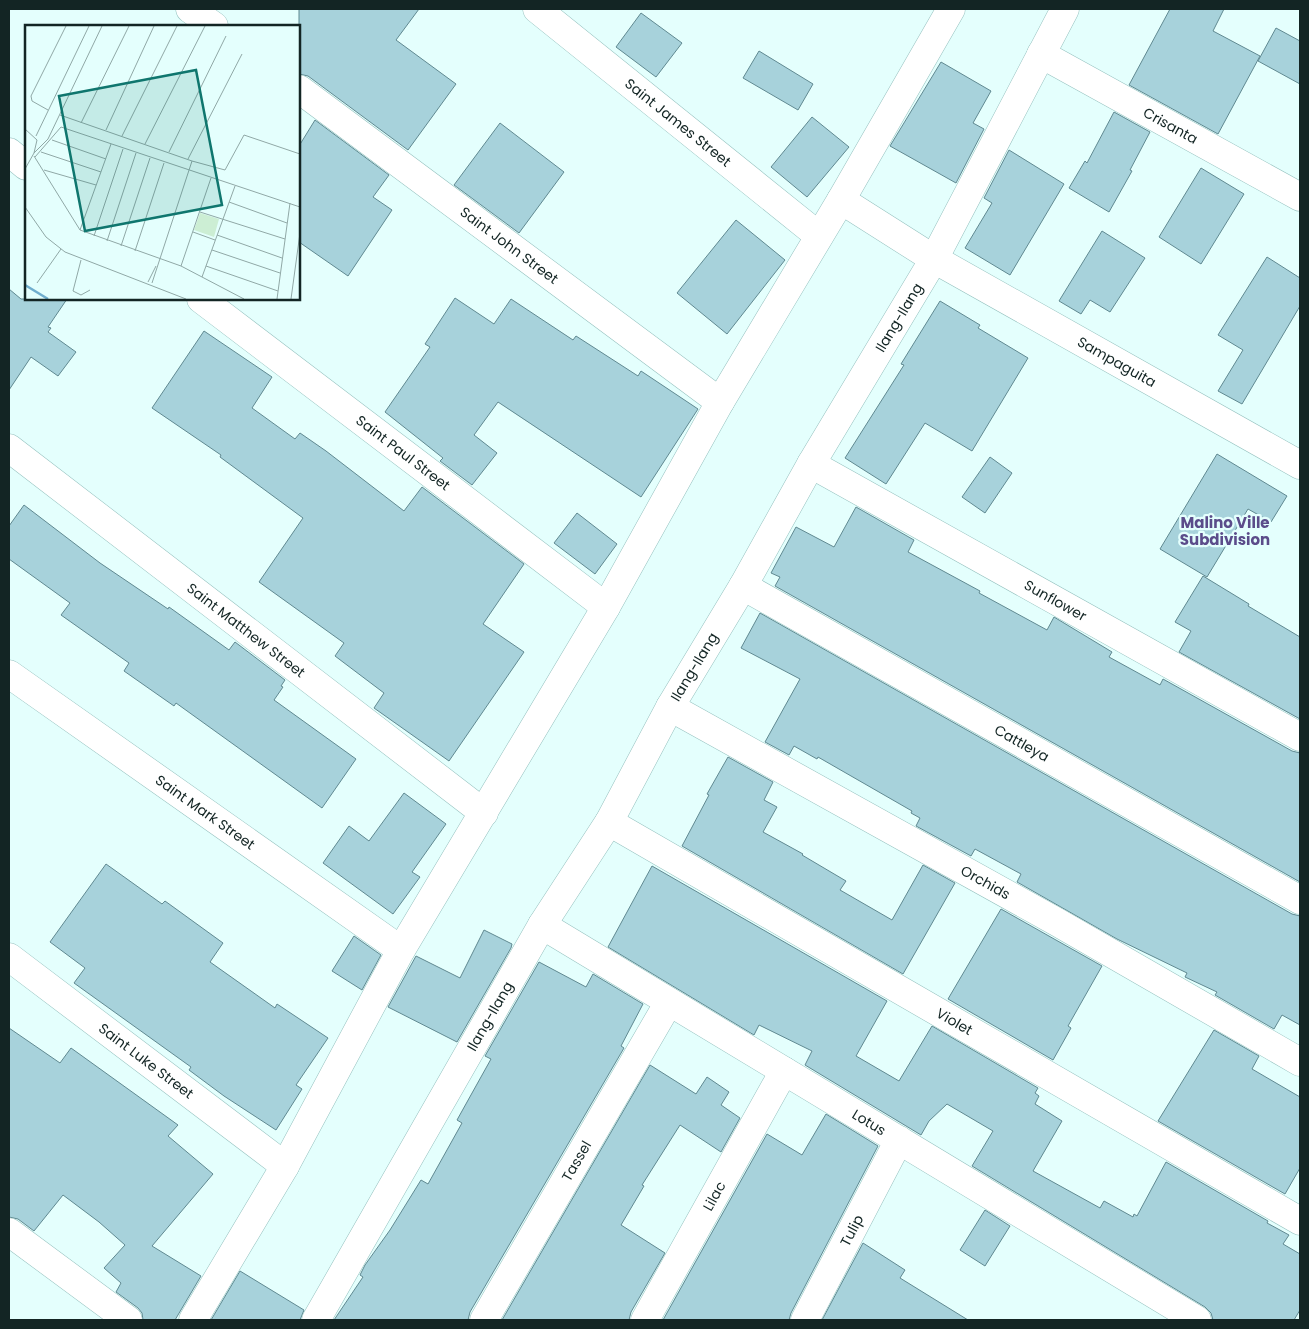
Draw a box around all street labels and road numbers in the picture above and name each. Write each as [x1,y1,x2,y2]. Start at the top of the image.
street label: Saint James Street [621,74,735,171]
street label: Crisanta [1140,102,1202,149]
street label: Saint John Street [456,202,563,289]
street label: Ilang-Ilang [870,279,927,356]
street label: Sampaguita [1074,332,1160,392]
street label: Saint Paul Street [352,410,455,495]
street label: Sunflower [1021,575,1090,626]
street label: Saint Matthew Street [183,578,310,682]
street label: Ilang-Ilang [666,629,723,705]
street label: Cattleya [991,720,1053,767]
street label: Saint Mark Street [151,770,259,854]
street label: Orchids [957,860,1014,904]
street label: Ilang-Ilang [462,978,518,1055]
street label: Violet [933,1003,976,1040]
street label: Saint Luke Street [94,1018,198,1103]
street label: Lotus [848,1104,890,1140]
street label: Tassel [557,1137,596,1185]
street label: Lilac [698,1178,730,1214]
street label: Tulip [835,1211,868,1250]

